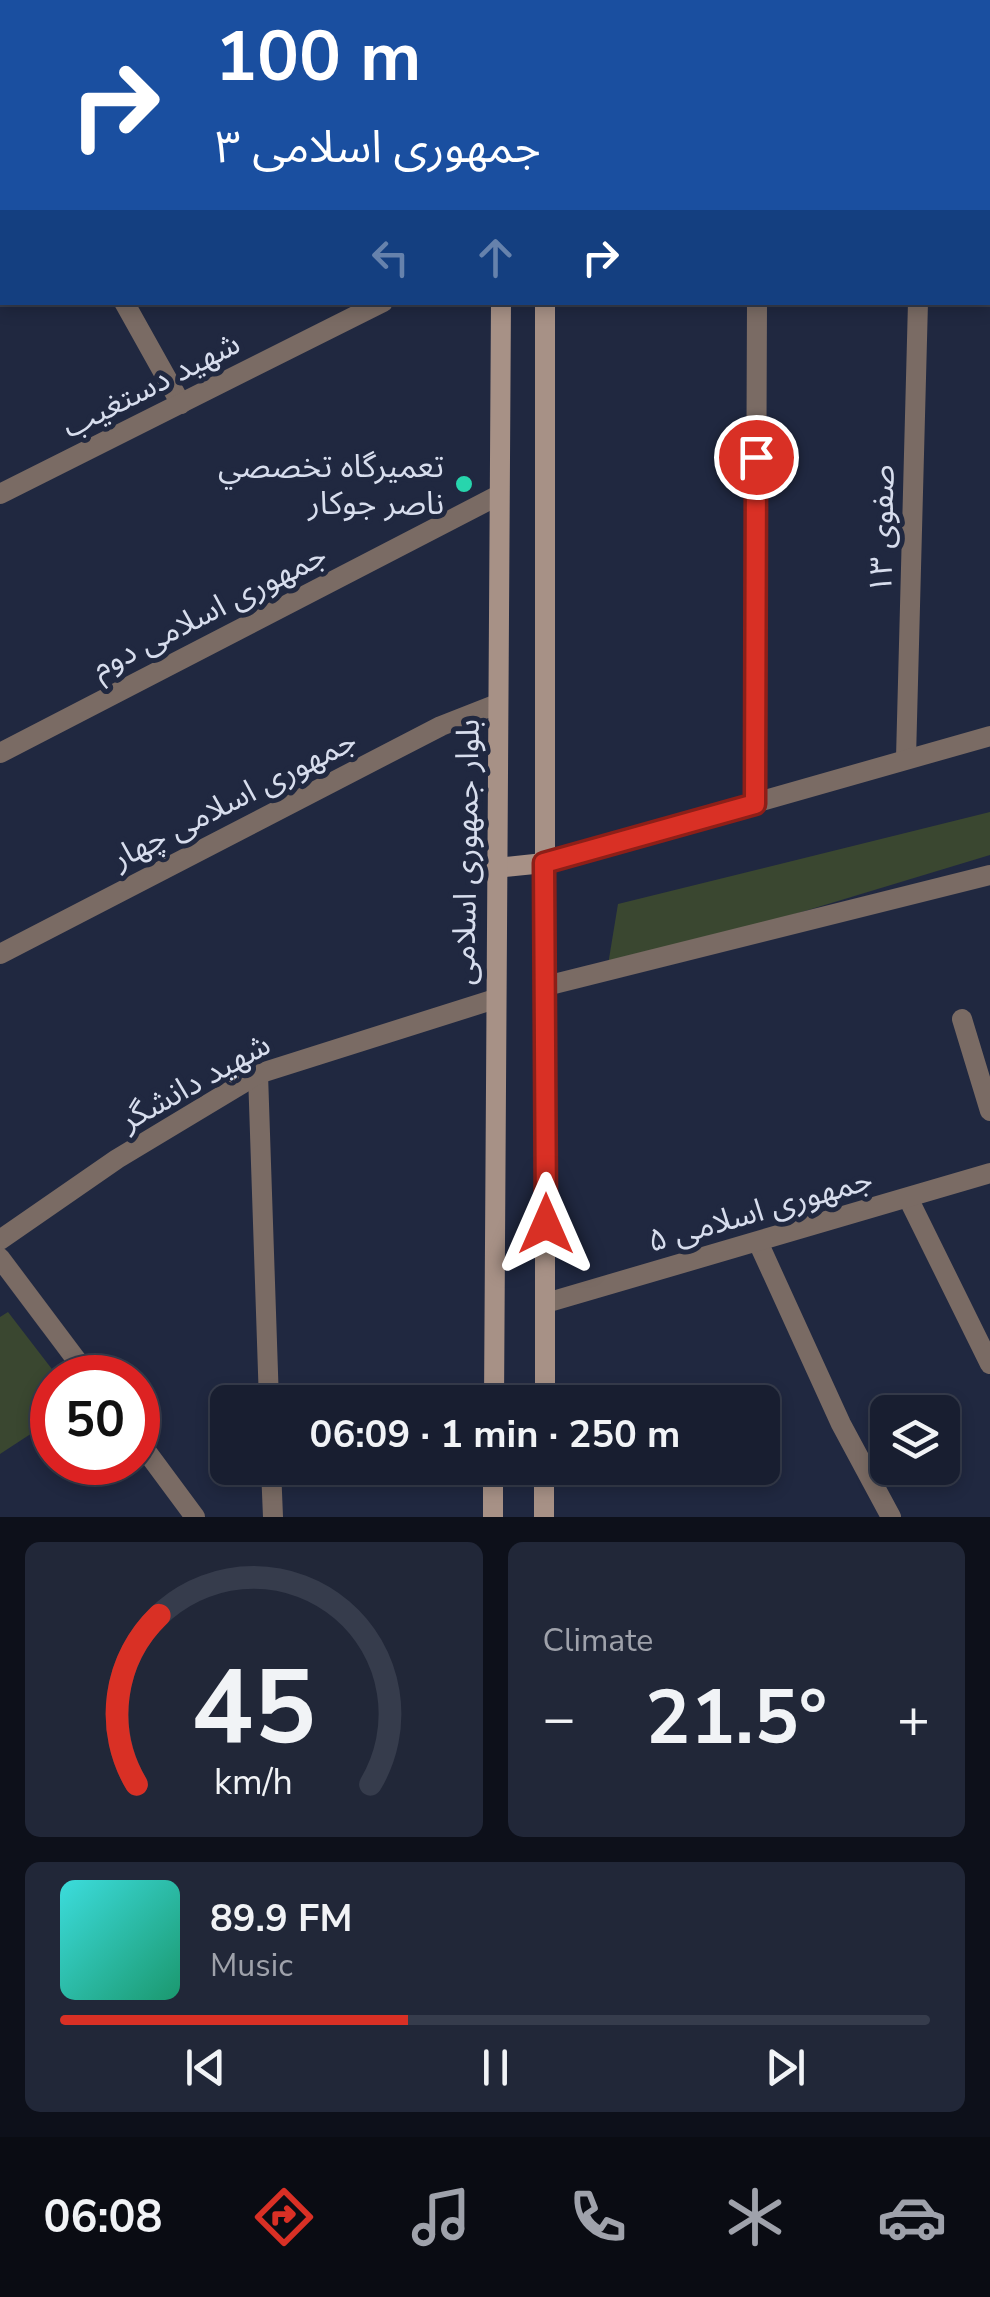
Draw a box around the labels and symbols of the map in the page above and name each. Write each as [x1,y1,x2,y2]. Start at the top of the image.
street label: شهید دستغیب [55,322,247,448]
pin [714,415,799,500]
place label: تعميرگاه تخصصي ناصر جوكار [218,445,444,525]
street label: صفوی ۱۳ [859,464,905,594]
marker: تعميرگاه تخصصي ناصر جوكار [453,473,475,495]
street label: جمهوری اسلامی دوم [84,533,335,691]
street label: جمهوری اسلامی چهار [103,719,364,880]
street label: بلوار جمهوری اسلامی [442,719,490,985]
street label: شهید دانشگر [111,1023,278,1142]
street label: جمهوری اسلامی ۵ [643,1157,877,1263]
position arrow [494,1172,598,1276]
speed limit sign: 50 [30,1355,160,1485]

